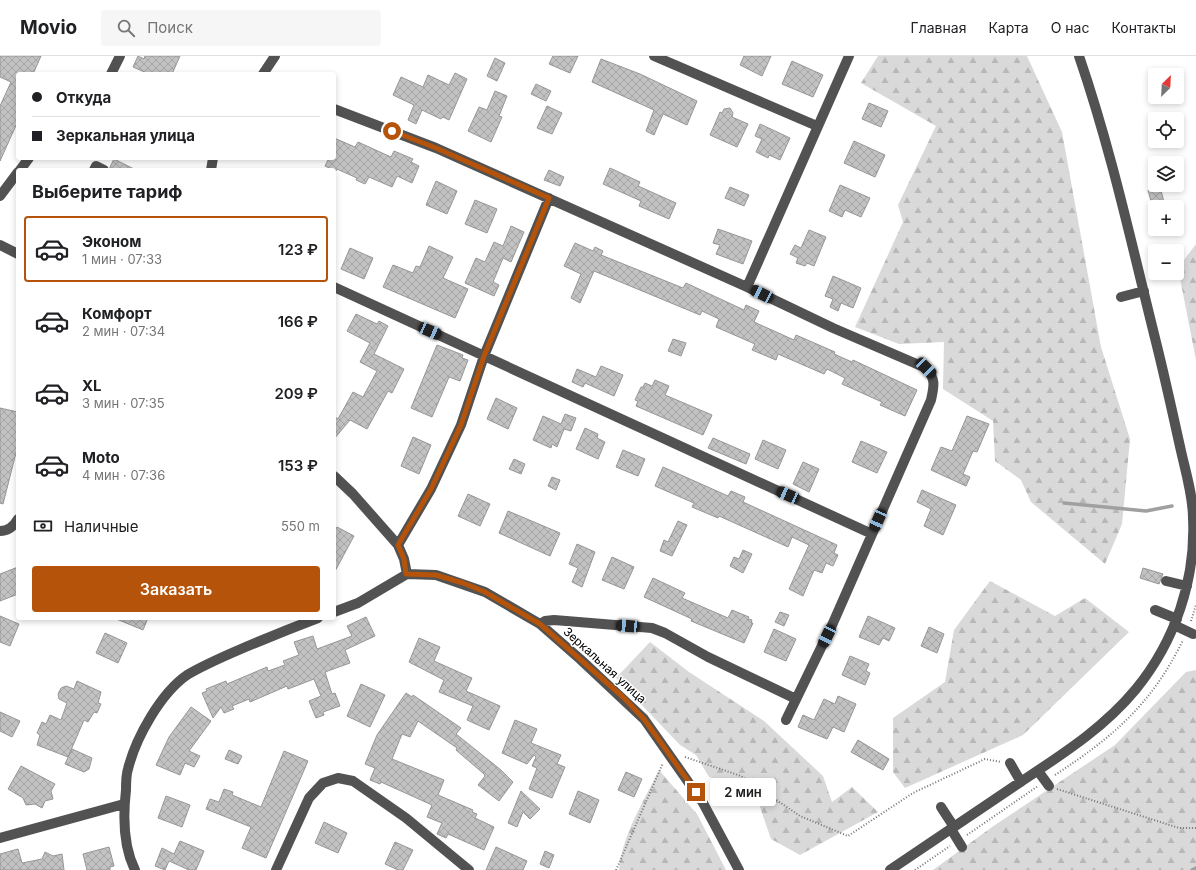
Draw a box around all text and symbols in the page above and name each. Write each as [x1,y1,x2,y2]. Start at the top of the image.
search box [101,10,381,46]
text: Movio [20,16,77,39]
icon: search [115,17,137,39]
text: Поиск [147,18,193,37]
text: Главная [911,19,966,36]
text: Карта [988,19,1029,36]
text: О нас [1051,19,1089,36]
text: Контакты [1111,19,1176,36]
north arrow [1148,68,1184,104]
map controls [1148,68,1184,280]
text: Откуда [56,88,111,107]
button: locate [1148,112,1184,148]
route start [383,122,401,140]
text: Зеркальная улица [56,126,195,145]
button: layers [1148,156,1184,192]
text: Выберите тариф [32,181,183,202]
button: + [1148,200,1184,236]
icon: car [34,231,70,267]
text: Эконом [82,232,141,251]
text: 123 ₽ [278,240,318,259]
button: − [1148,244,1184,280]
text: 1 мин · 07:33 [82,251,162,267]
car [749,283,775,305]
icon: car [34,303,70,339]
text: Комфорт [82,304,152,323]
text: 166 ₽ [278,312,318,331]
car [417,321,443,341]
text: 2 мин · 07:34 [82,323,165,339]
car [913,355,939,381]
icon: car [34,375,70,411]
text: XL [82,376,102,395]
text: 209 ₽ [274,384,318,403]
text: 3 мин · 07:35 [82,395,165,411]
icon: car [34,447,70,483]
text: Moto [82,448,120,467]
text: 153 ₽ [278,456,318,475]
text: 4 мин · 07:36 [82,467,165,483]
car [775,485,801,505]
car [868,507,888,533]
icon: cash [32,515,54,537]
text: Наличные [64,517,138,536]
text: 550 m [281,518,320,534]
button: Заказать [32,566,320,612]
car [616,619,640,633]
car [816,623,838,649]
street label: Зеркальная улица [560,624,650,706]
callout: 2 мин [710,778,776,806]
route end [687,783,705,801]
text: 2 мин [724,784,762,800]

